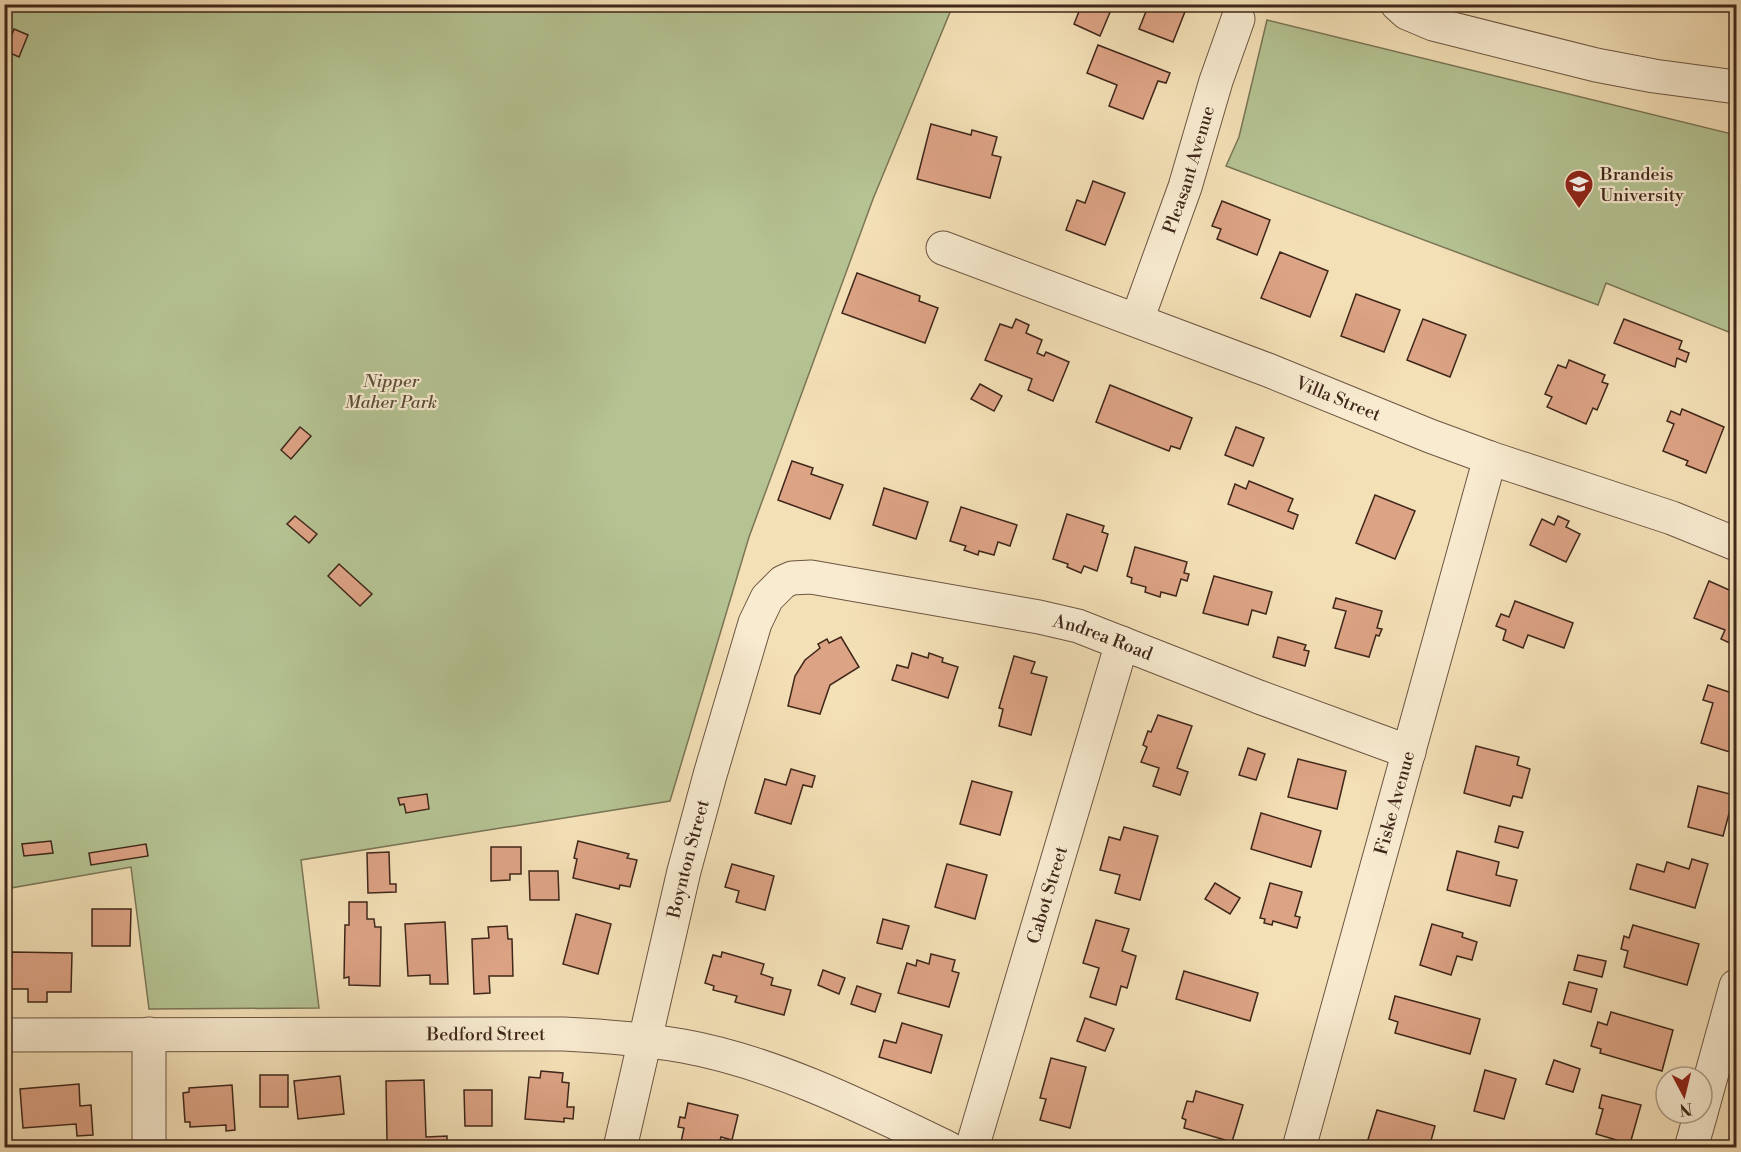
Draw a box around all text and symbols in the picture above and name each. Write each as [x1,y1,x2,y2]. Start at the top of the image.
street label: Pleasant Avenue [1158,103,1220,237]
place label: Brandeis University [1599,163,1684,207]
school or university icon: Brandeis University [1563,168,1595,210]
park label: Nipper Maher Park [345,370,437,414]
street label: Villa Street [1291,371,1385,427]
street label: Andrea Road [1050,609,1157,666]
street label: Fiske Avenue [1369,748,1420,858]
street label: Boynton Street [662,796,714,921]
street label: Cabot Street [1022,843,1073,946]
street label: Bedford Street [426,1023,546,1046]
north arrow [1654,1065,1714,1125]
text: N [1678,1098,1693,1120]

